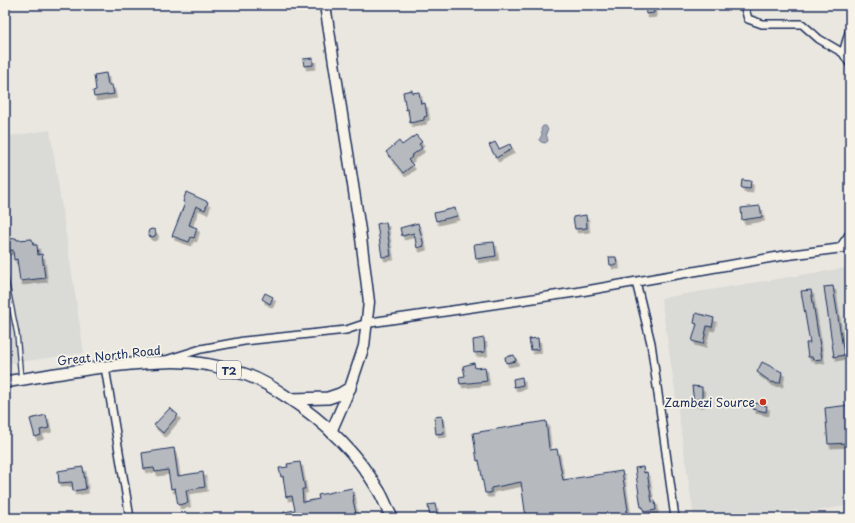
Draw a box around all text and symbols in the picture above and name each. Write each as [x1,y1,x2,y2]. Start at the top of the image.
street label: Great North Road [56,341,162,369]
road number: T2 [217,361,241,379]
place label: Zambezi Source [664,393,755,411]
marker: Zambezi Source [758,397,768,407]

